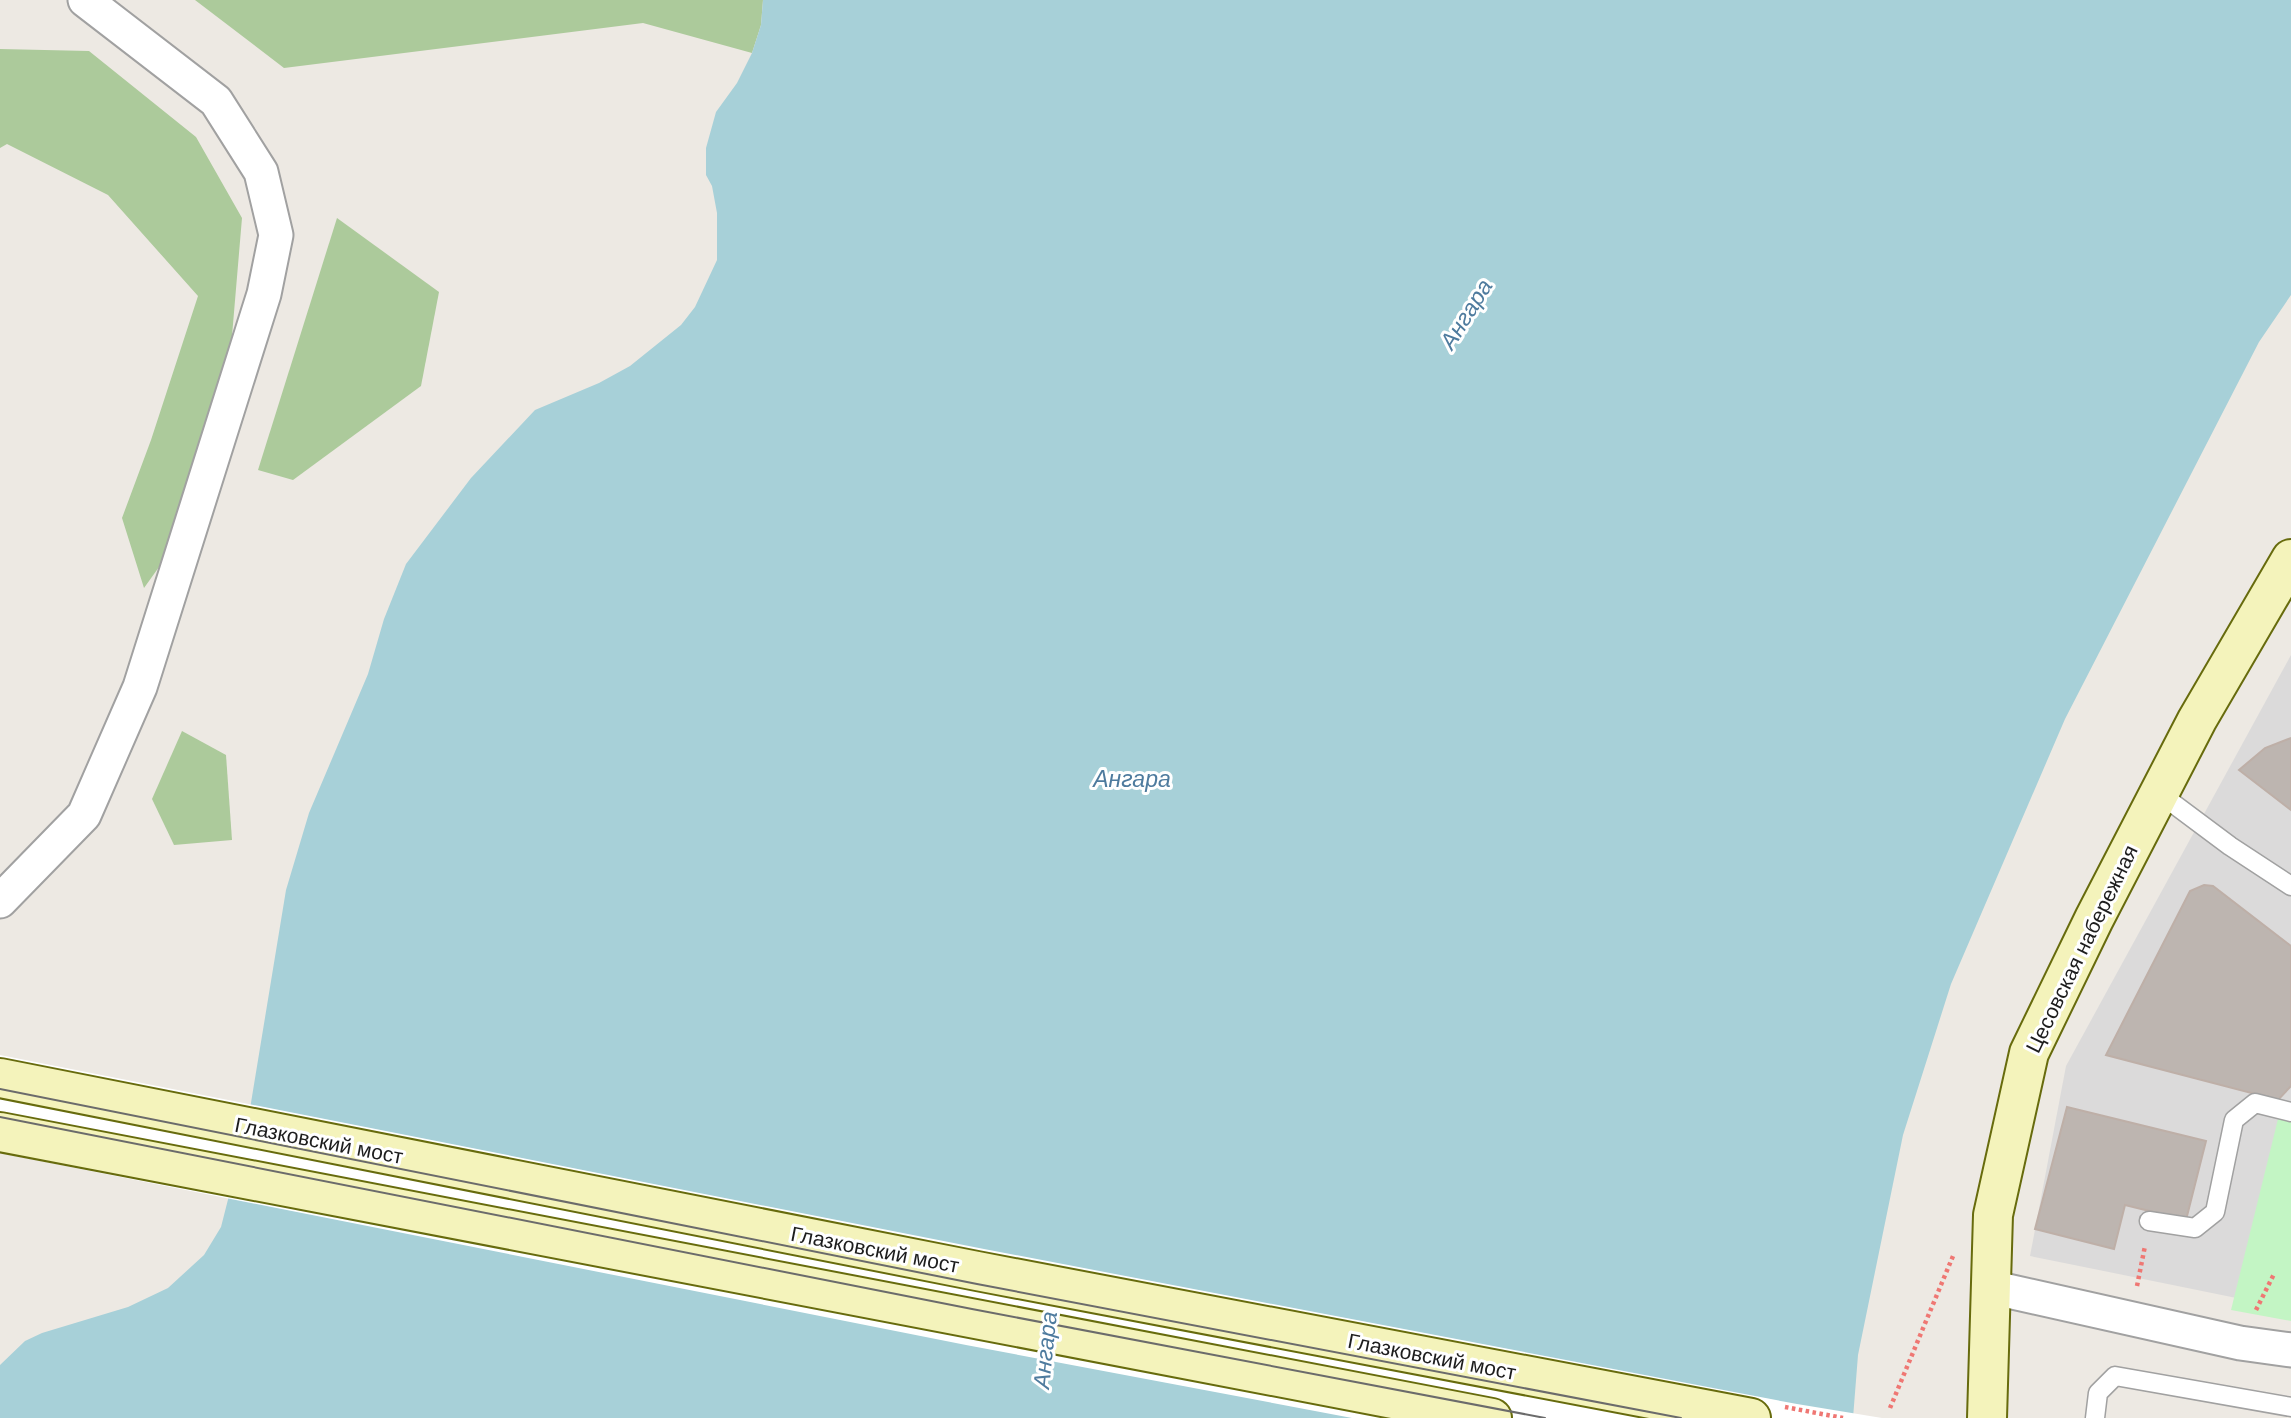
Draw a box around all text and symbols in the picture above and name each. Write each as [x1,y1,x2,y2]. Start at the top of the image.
water label: Ангара [1433,274,1498,355]
water label: Ангара [1091,766,1171,792]
street label: Цесовская набережная [2021,841,2142,1056]
street label: Глазковский мост [233,1113,405,1168]
street label: Глазковский мост [789,1222,961,1277]
water label: Ангара [1028,1310,1062,1392]
street label: Глазковский мост [1346,1329,1518,1384]

